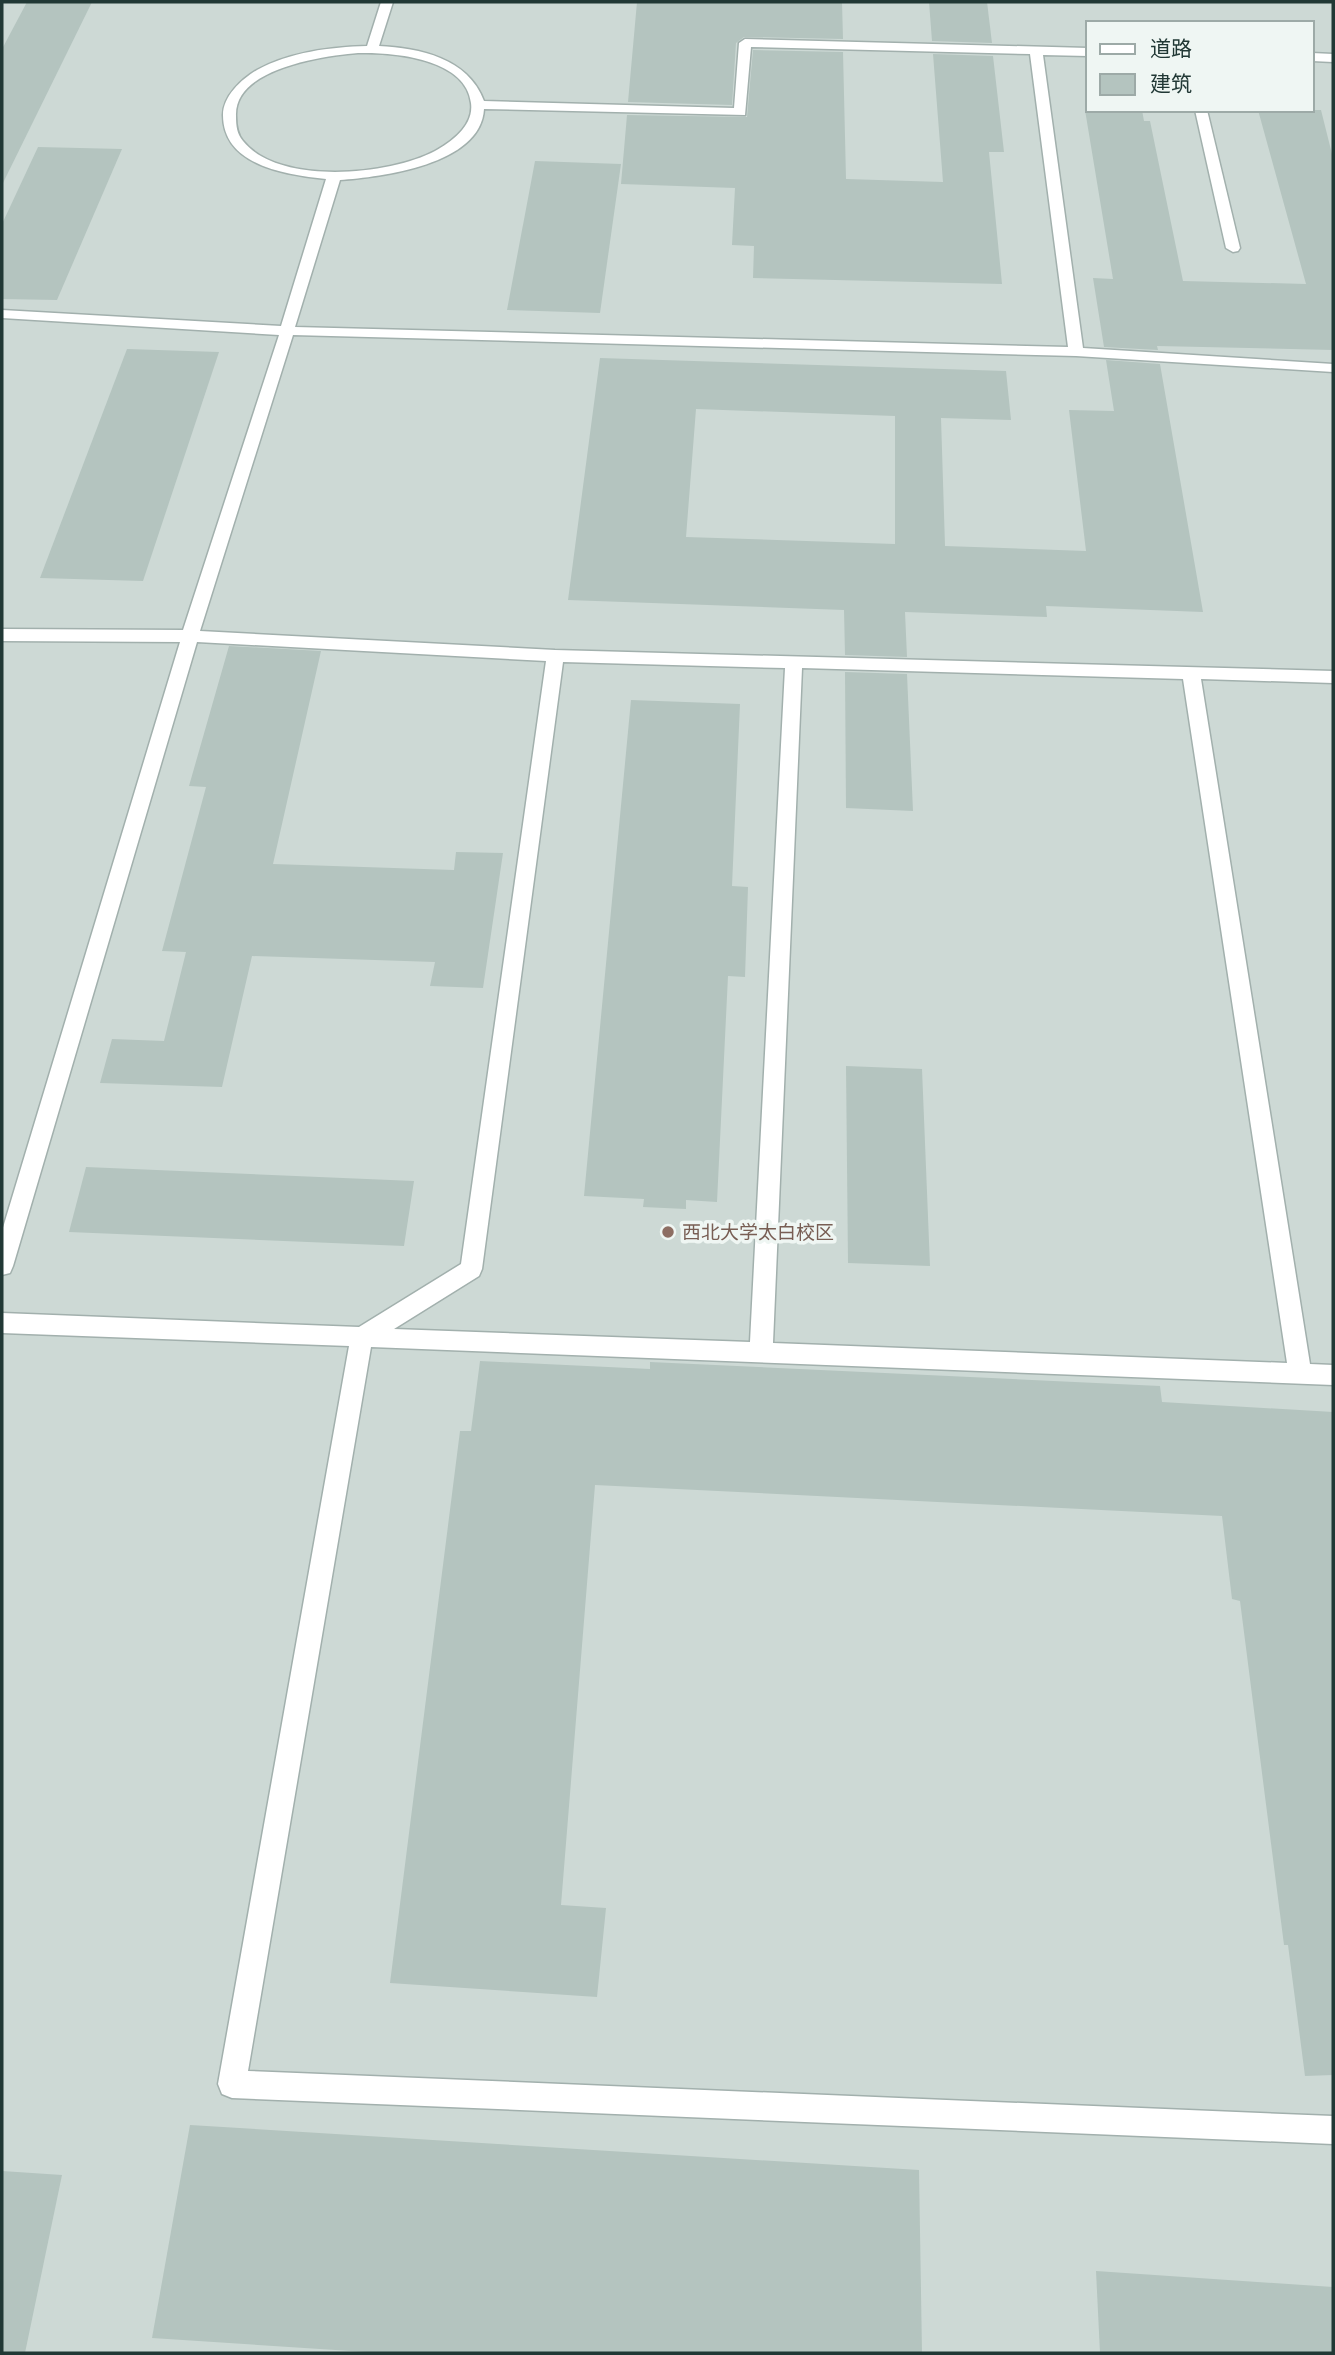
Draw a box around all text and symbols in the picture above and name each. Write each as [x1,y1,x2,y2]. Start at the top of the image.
legend [1086,21,1314,112]
text: 道路 [1150,36,1192,60]
text: 建筑 [1150,71,1192,95]
place label: 西北大学太白校区 [682,1221,834,1243]
marker: 西北大学太白校区 [660,1224,676,1240]

